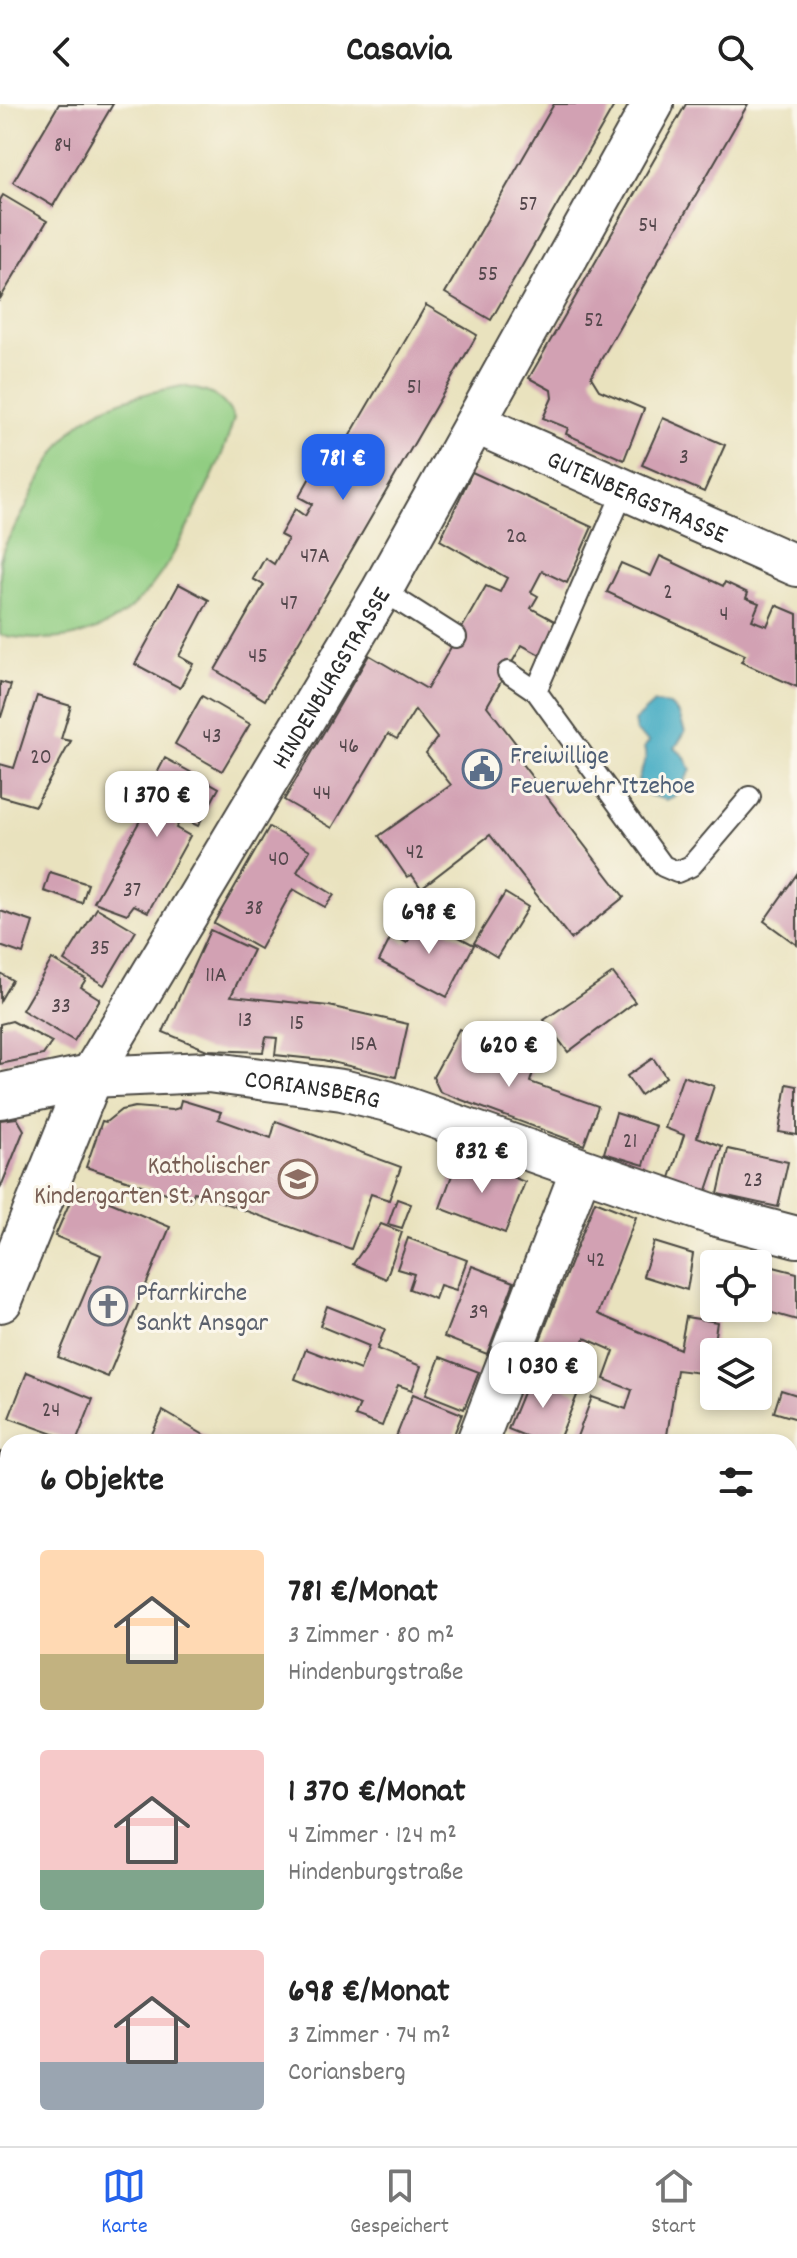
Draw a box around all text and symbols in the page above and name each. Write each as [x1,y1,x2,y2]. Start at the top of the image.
text: Casavia [346,26,451,78]
icon: back [40,30,84,74]
icon: search [713,30,757,74]
house number: 84 [54,131,72,162]
house number: 57 [519,190,537,221]
house number: 54 [638,211,658,242]
house number: 55 [478,260,498,291]
house number: 52 [584,306,604,337]
house number: 51 [406,373,422,404]
pin: 781 € [287,434,399,502]
text: 781 € [320,441,366,478]
street label: GUTENBERGSTRASSE [540,442,733,555]
house number: 3 [679,443,689,474]
house number: 2a [506,522,527,553]
house number: 47A [300,542,330,573]
house number: 2 [663,578,673,609]
street label: HINDENBURGSTRASSE [264,581,402,777]
house number: 47 [280,589,298,620]
house number: 4 [719,600,729,631]
house number: 45 [248,642,268,673]
house number: 43 [203,722,221,753]
house number: 46 [339,732,359,763]
place label: Freiwillige Feuerwehr Itzehoe [510,739,695,806]
house number: 20 [30,743,52,774]
public building icon: Freiwillige Feuerwehr Itzehoe [461,748,503,790]
pin: 1 370 € [83,771,231,839]
text: 1 370 € [123,778,191,815]
house number: 44 [313,779,331,810]
house number: 42 [406,838,424,869]
house number: 40 [268,845,290,876]
house number: 37 [123,876,141,907]
pin: 698 € [373,888,485,956]
house number: 38 [245,894,263,925]
text: 698 € [401,895,457,932]
house number: 35 [90,934,110,965]
house number: 11A [205,961,227,992]
house number: 33 [51,992,71,1023]
house number: 13 [238,1006,252,1037]
house number: 15 [289,1009,305,1040]
pin: 620 € [453,1021,565,1089]
text: 620 € [480,1028,538,1065]
house number: 15A [350,1030,378,1061]
street label: CORIANSBERG [242,1062,384,1121]
pin: 832 € [426,1127,538,1195]
house number: 21 [623,1127,637,1158]
text: 832 € [455,1134,509,1171]
place label: Katholischer Kindergarten St. Ansgar [34,1149,270,1216]
school or university icon: Katholischer Kindergarten St. Ansgar [277,1158,319,1200]
house number: 23 [743,1166,763,1197]
house number: 42 [587,1246,605,1277]
map controls [700,1250,772,1410]
button: locate [700,1250,772,1322]
place label: Pfarrkirche Sankt Ansgar [136,1276,269,1343]
church icon: Pfarrkirche Sankt Ansgar [87,1285,129,1327]
house number: 39 [469,1298,489,1329]
button: layers [700,1338,772,1410]
pin: 1 030 € [469,1342,617,1410]
text: 1 030 € [507,1349,579,1386]
house number: 24 [42,1396,60,1427]
text: 6 Objekte [40,1458,164,1507]
icon: filters [714,1460,758,1504]
text: 781 €/Monat [288,1569,438,1618]
icon: home [104,1582,200,1678]
text: 3 Zimmer · 80 m² [288,1618,454,1655]
text: Hindenburgstraße [288,1655,463,1692]
text: 1 370 €/Monat [288,1769,466,1818]
icon: home [104,1782,200,1878]
text: 4 Zimmer · 124 m² [288,1818,457,1855]
text: Hindenburgstraße [288,1855,463,1892]
text: 698 €/Monat [288,1969,450,2018]
icon: home [104,1982,200,2078]
text: 3 Zimmer · 74 m² [288,2018,450,2055]
text: Coriansberg [288,2055,406,2092]
tab: Karte [101,2164,148,2243]
tab: Gespeichert [350,2164,449,2243]
tab: Start [651,2164,696,2243]

